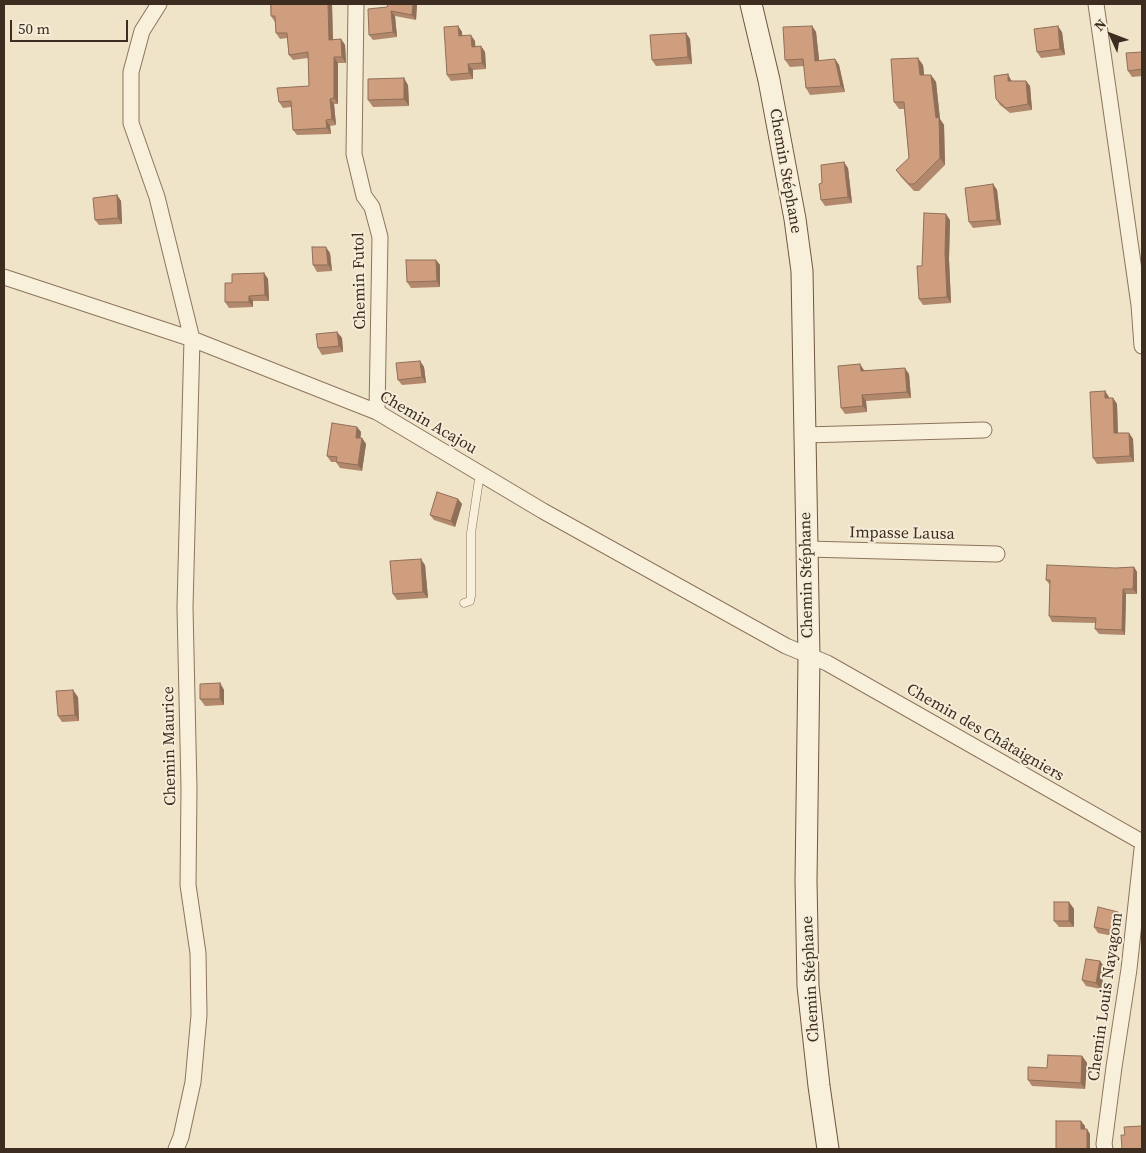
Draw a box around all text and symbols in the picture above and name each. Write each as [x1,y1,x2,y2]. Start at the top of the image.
scale bar [12,10,130,42]
north arrow [1086,10,1136,60]
text: N [1089,14,1111,35]
text: 50 m [18,18,50,39]
street label: Chemin Stéphane [765,107,805,235]
street label: Chemin Futol [350,232,370,330]
street label: Chemin Acajou [376,387,480,459]
street label: Chemin Stéphane [796,512,818,638]
street label: Impasse Lausa [849,523,955,545]
street label: Chemin des Châtaigniers [903,680,1067,786]
street label: Chemin Maurice [159,686,181,806]
street label: Chemin Louis Nayagom [1085,911,1127,1083]
street label: Chemin Stéphane [798,915,824,1043]

